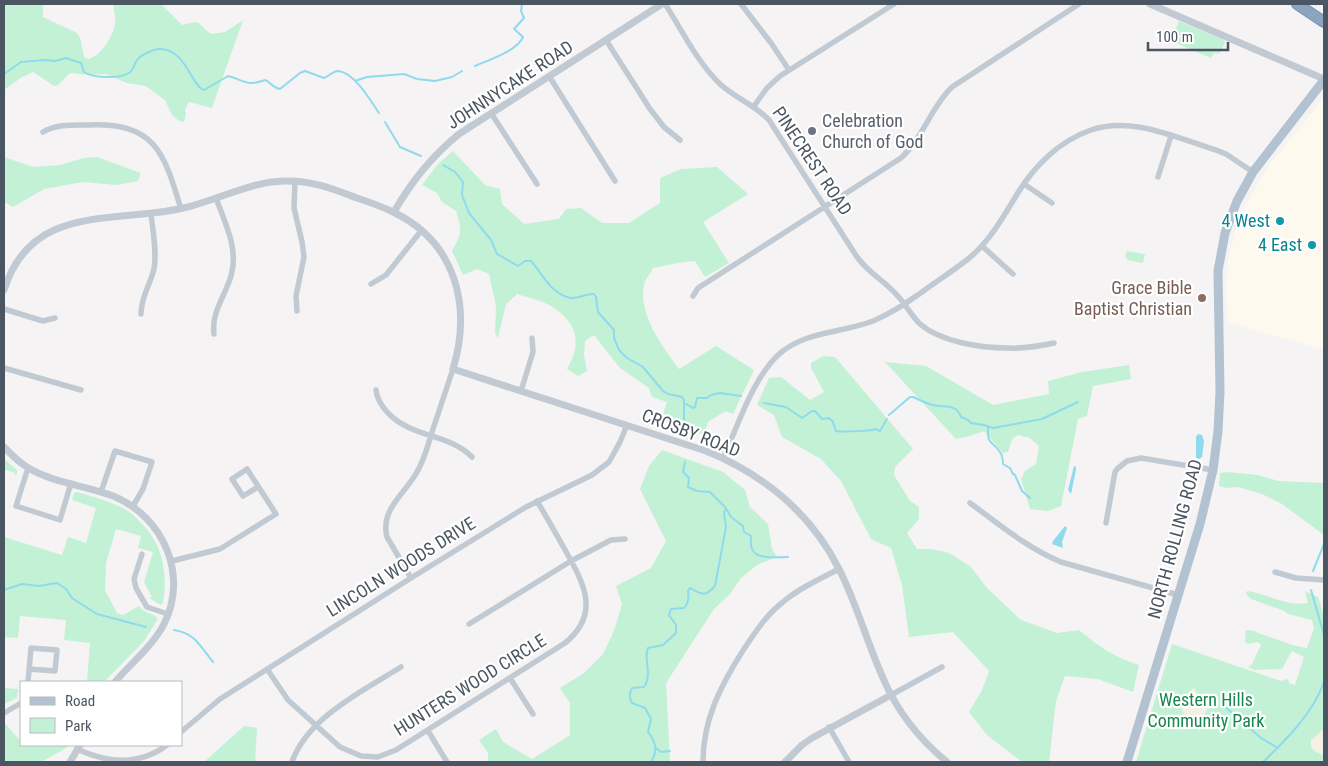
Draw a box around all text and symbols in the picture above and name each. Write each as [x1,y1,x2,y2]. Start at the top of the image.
scale bar [1148,20,1228,52]
text: 100 m [1156,28,1193,46]
street label: JOHNNYCAKE ROAD [443,36,577,133]
street label: PINECREST ROAD [768,102,857,219]
place label: Celebration Church of God [822,110,924,152]
marker: Celebration Church of God [806,125,818,137]
place label: 4 West [1222,210,1270,231]
marker: 4 West [1274,215,1286,227]
place label: 4 East [1258,234,1302,255]
marker: 4 East [1306,239,1318,251]
place label: Grace Bible Baptist Christian [1074,277,1192,319]
marker: Grace Bible Baptist Christian [1196,292,1208,304]
street label: CROSBY ROAD [639,404,743,461]
street label: NORTH ROLLING ROAD [1143,457,1206,621]
street label: LINCOLN WOODS DRIVE [322,512,479,621]
street label: HUNTERS WOOD CIRCLE [390,629,550,740]
legend [20,681,182,746]
park label: Western Hills Community Park [1148,689,1264,731]
text: Road [65,692,95,710]
text: Park [65,717,92,735]

